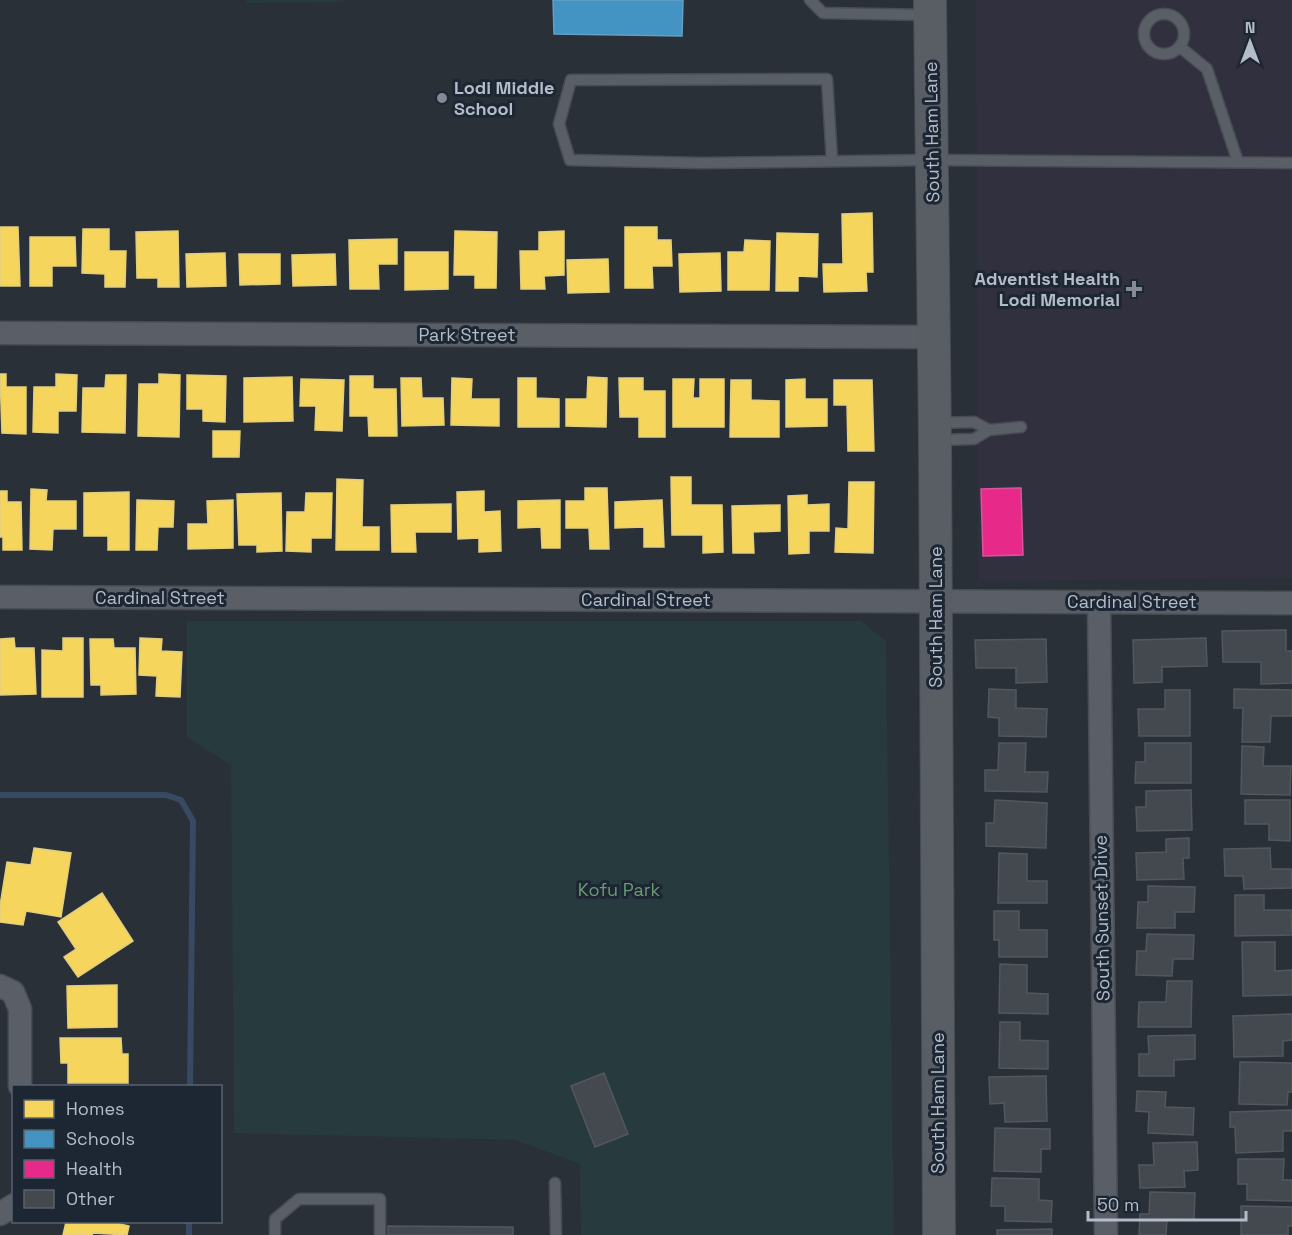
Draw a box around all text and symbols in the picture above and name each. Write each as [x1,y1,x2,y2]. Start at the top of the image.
north arrow [1220,12,1280,72]
text: N [1245,17,1255,38]
street label: South Ham Lane [919,61,944,203]
place label: Lodi Middle School [454,76,554,120]
marker: Lodi Middle School [435,91,449,105]
place label: Adventist Health Lodi Memorial [975,267,1120,311]
marker: Adventist Health Lodi Memorial [1125,280,1143,298]
street label: Park Street [418,323,516,346]
street label: South Ham Lane [924,546,947,688]
street label: Cardinal Street [95,586,225,609]
street label: Cardinal Street [581,588,711,611]
street label: Cardinal Street [1067,590,1197,613]
street label: South Sunset Drive [1089,835,1114,1001]
park label: Kofu Park [578,878,661,901]
street label: South Ham Lane [926,1032,949,1174]
legend [12,1085,222,1223]
text: Homes [66,1097,125,1120]
text: Schools [66,1127,135,1150]
text: Health [66,1157,123,1180]
scale bar [1088,1184,1246,1222]
text: Other [66,1187,115,1210]
text: 50 m [1097,1193,1139,1216]

